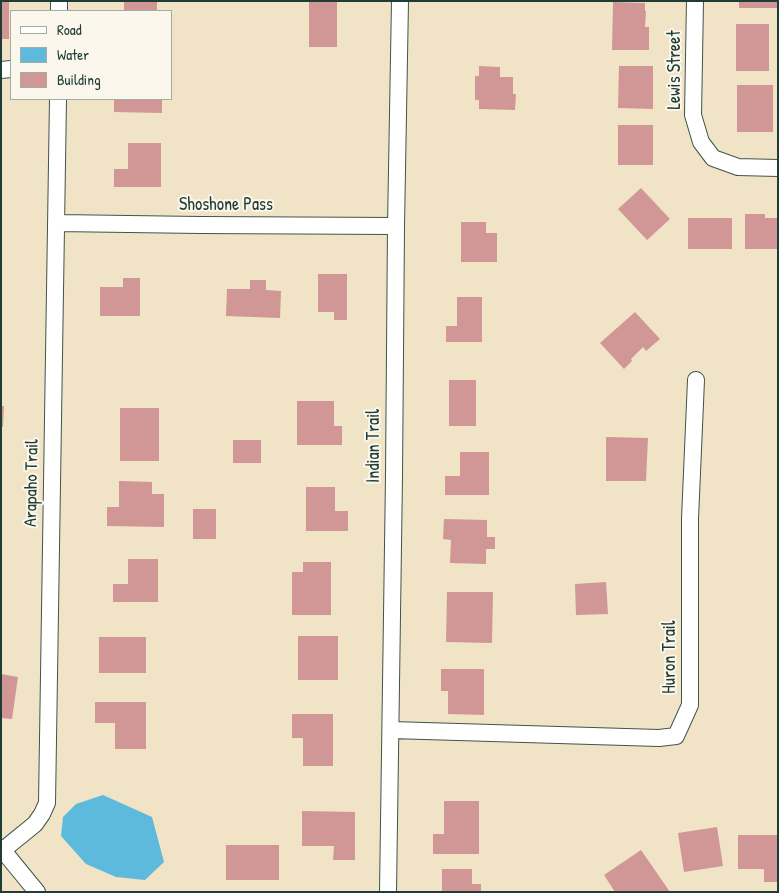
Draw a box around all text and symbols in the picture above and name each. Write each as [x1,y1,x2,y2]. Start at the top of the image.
legend [10,10,172,100]
text: Road [57,19,82,40]
street label: Lewis Street [664,30,686,110]
text: Water [57,44,89,65]
text: Building [57,69,101,90]
street label: Shoshone Pass [179,194,273,216]
street label: Indian Trail [363,409,385,483]
street label: Arapaho Trail [20,439,44,527]
street label: Huron Trail [659,620,681,694]

